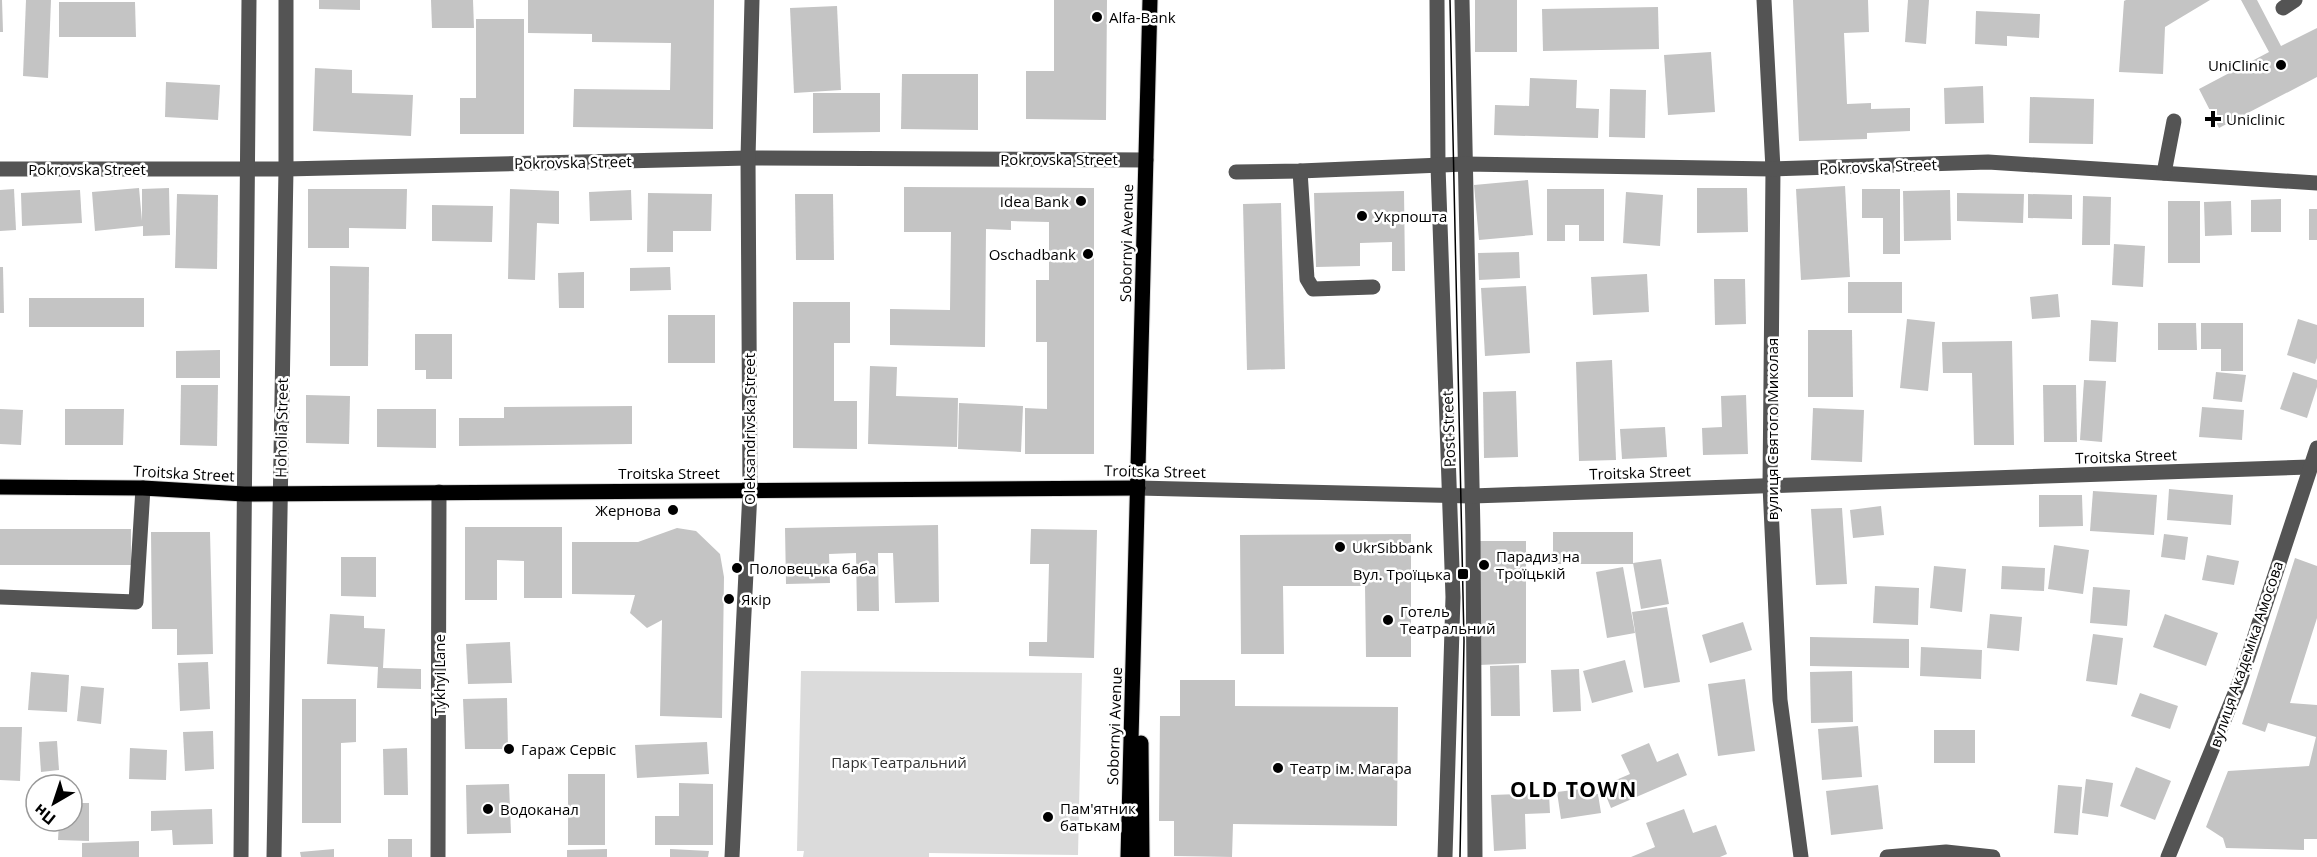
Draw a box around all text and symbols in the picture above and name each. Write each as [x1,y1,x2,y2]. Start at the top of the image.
place label: Alfa-Bank [1109,7,1176,27]
marker: Alfa-Bank [1090,10,1104,24]
place label: UniСlinic [2208,55,2269,75]
marker: UniСlinic [2274,58,2288,72]
place label: Uniclinic [2226,109,2285,129]
marker: Uniclinic [2204,110,2222,128]
street label: Pokrovska Street [1000,149,1118,169]
street label: Pokrovska Street [514,151,632,173]
street label: Pokrovska Street [1819,154,1937,178]
street label: Pokrovska Street [28,159,146,179]
street label: Sobornyi Avenue [1115,184,1137,302]
place label: Idea Bank [1000,191,1069,211]
marker: Idea Bank [1074,194,1088,208]
place label: Укрпошта [1374,206,1447,226]
marker: Укрпошта [1355,209,1369,223]
place label: Oschadbank [989,244,1076,264]
marker: Oschadbank [1081,247,1095,261]
street label: вулиця Святого Миколая [1762,338,1782,520]
street label: Oleksandrivska Street [739,353,759,505]
street label: Hoholia Street [270,378,292,478]
street label: Post Street [1437,391,1459,467]
street label: Troitska Street [2075,444,2177,468]
street label: Troitska Street [133,460,235,486]
street label: Troitska Street [1104,460,1206,482]
street label: Troitska Street [1589,460,1691,484]
street label: Troitska Street [618,463,720,483]
place label: Жернова [595,500,661,520]
marker: Жернова [666,503,680,517]
place label: UkrSibbank [1352,537,1433,557]
marker: UkrSibbank [1333,540,1347,554]
place label: Парадиз на Троїцькій [1496,546,1580,583]
place label: Половецька баба [749,558,876,578]
marker: Парадиз на Троїцькій [1477,558,1491,572]
street label: вулиця Академіка Амосова [2205,558,2287,750]
marker: Половецька баба [730,561,744,575]
place label: Вул. Троїцька [1353,564,1451,584]
marker: Вул. Троїцька [1456,567,1470,581]
place label: Якір [741,589,771,609]
marker: Якір [722,592,736,606]
place label: Готель Театральний [1400,601,1496,638]
marker: Готель Театральний [1381,613,1395,627]
street label: Tykhyi Lane [429,634,449,716]
street label: Sobornyi Avenue [1102,667,1126,785]
place label: Гараж Сервіс [521,739,616,759]
marker: Гараж Сервіс [502,742,516,756]
park label: Парк Театральний [831,752,967,772]
place label: Театр ім. Магара [1290,758,1412,778]
marker: Театр ім. Магара [1271,761,1285,775]
north arrow [24,773,84,833]
district label: OLD TOWN [1510,775,1638,803]
place label: Пам'ятник батькам [1060,798,1136,835]
text: Пн [29,799,60,830]
place label: Водоканал [500,799,579,819]
marker: Водоканал [481,802,495,816]
marker: Пам'ятник батькам [1041,810,1055,824]

